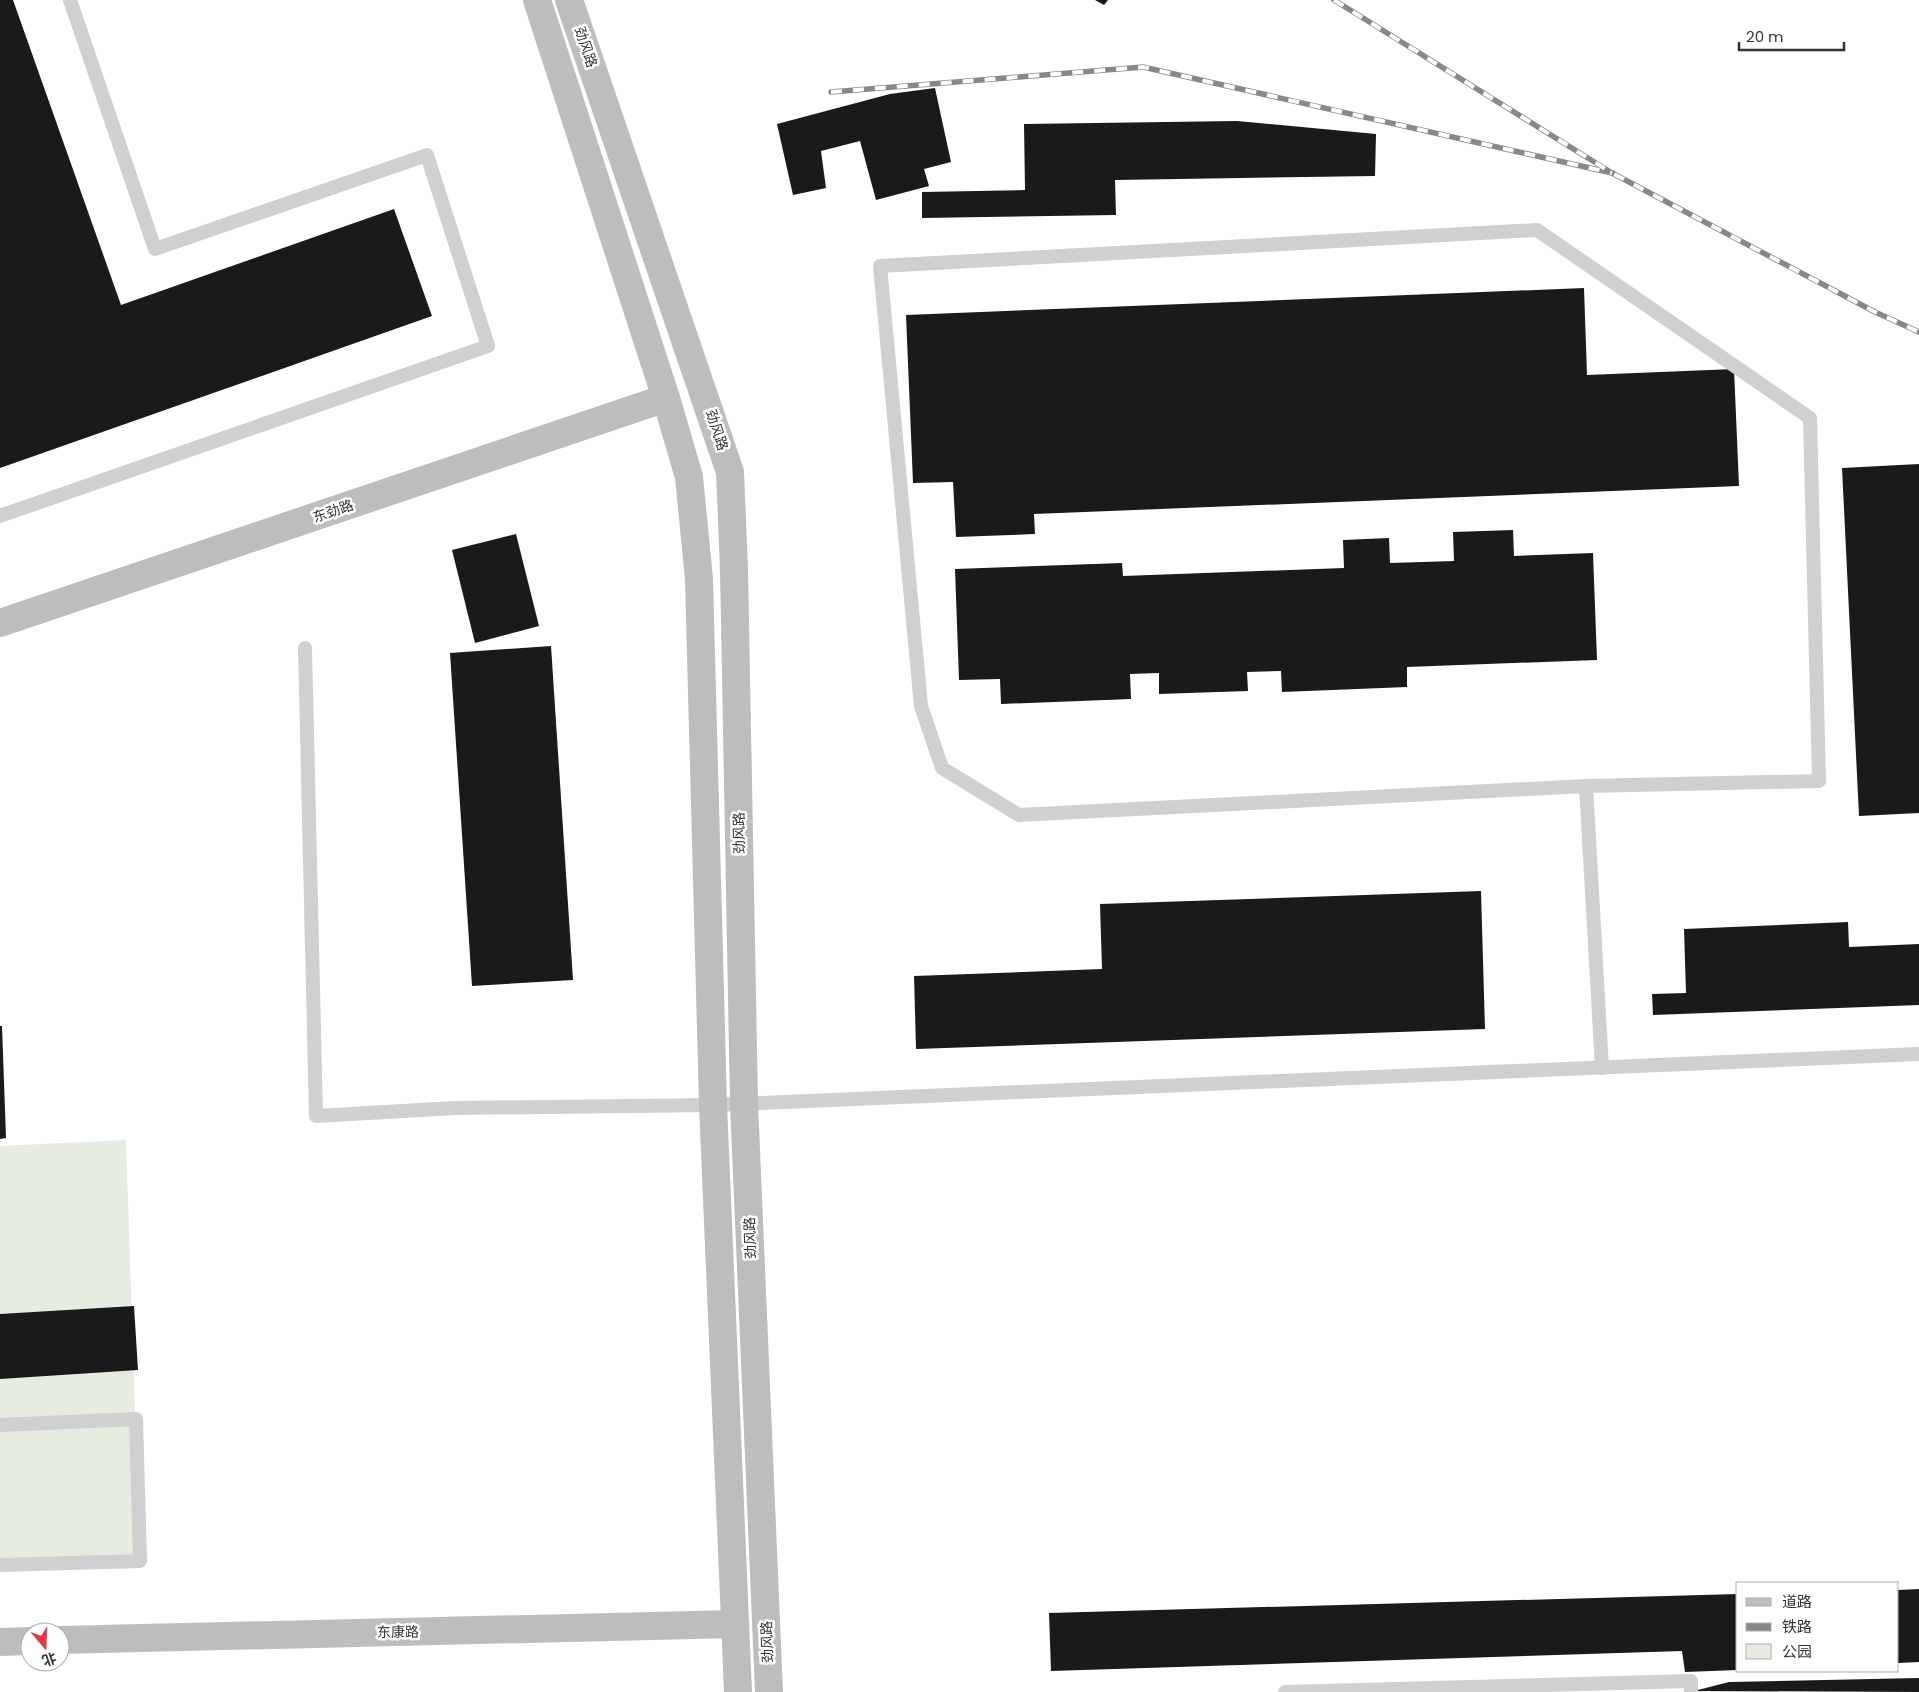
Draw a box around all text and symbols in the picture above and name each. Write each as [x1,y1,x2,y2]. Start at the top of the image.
scale bar [1739,20,1844,52]
street label: 劲风路 [570,24,602,70]
text: 20 m [1746,26,1784,47]
street label: 劲风路 [701,407,733,453]
street label: 东劲路 [310,495,356,527]
street label: 劲风路 [729,812,749,854]
street label: 劲风路 [739,1217,761,1259]
legend [1736,1582,1899,1672]
text: 道路 [1782,1591,1812,1612]
text: 铁路 [1782,1616,1812,1637]
street label: 劲风路 [756,1621,778,1663]
north arrow [20,1622,70,1672]
street label: 东康路 [377,1622,419,1642]
text: 公园 [1782,1641,1812,1662]
text: 北 [39,1648,59,1671]

